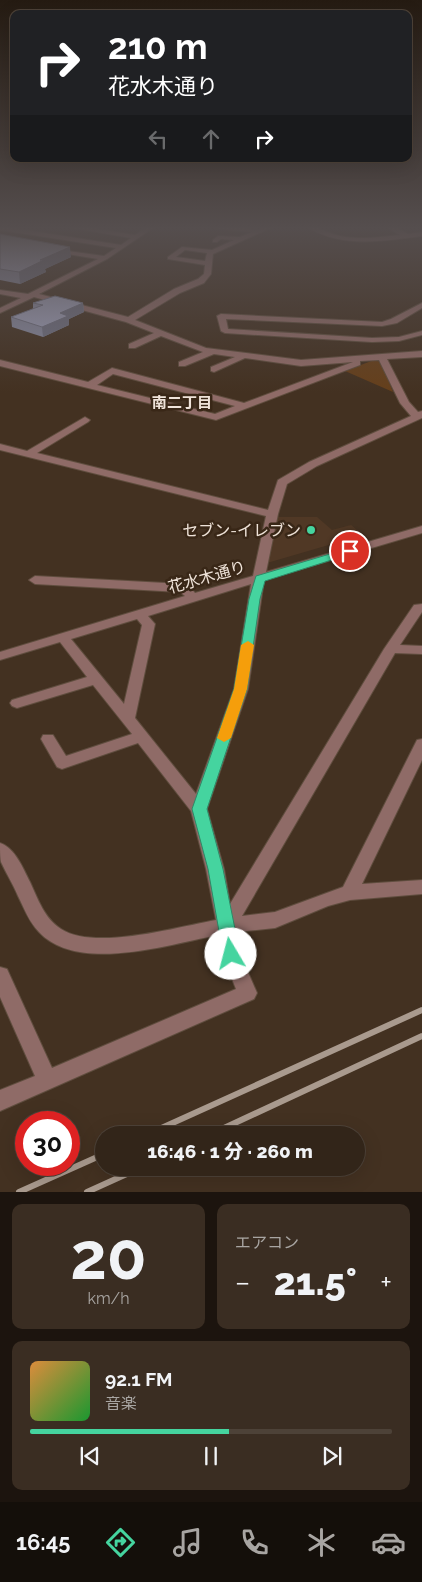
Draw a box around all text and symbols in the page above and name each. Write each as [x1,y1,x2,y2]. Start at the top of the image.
text: 210 m [108,26,208,67]
icon: right [25,30,90,95]
text: 花水木通り [108,73,218,99]
icon: left [144,125,172,153]
icon: ahead [197,125,225,153]
icon: right [250,125,278,153]
district label: 南二丁目 [152,394,212,412]
place label: セブン-イレブン [182,521,301,540]
marker: セブン-イレブン [305,524,317,536]
pin [329,530,371,572]
icon: arrive [336,537,364,565]
street label: 花水木通り [166,557,248,597]
position arrow [204,927,256,979]
speed limit sign: 30 [15,1111,80,1176]
text: 16:46 · 1 分 · 260 m [147,1140,313,1162]
text: 20 [70,1218,147,1294]
text: エアコン [235,1233,299,1252]
text: 21.5° [274,1259,357,1304]
text: − [235,1266,250,1299]
text: + [380,1266,392,1299]
text: km/h [87,1289,130,1308]
text: 92.1 FM [105,1368,172,1390]
text: 音楽 [105,1394,137,1413]
icon: previous [76,1442,104,1470]
icon: pause [197,1442,225,1470]
icon: next [318,1442,346,1470]
icon: directions [103,1525,138,1560]
icon: music [170,1525,205,1560]
icon: phone [237,1525,272,1560]
icon: climate [304,1525,339,1560]
icon: car [371,1525,406,1560]
text: 16:45 [16,1529,70,1555]

